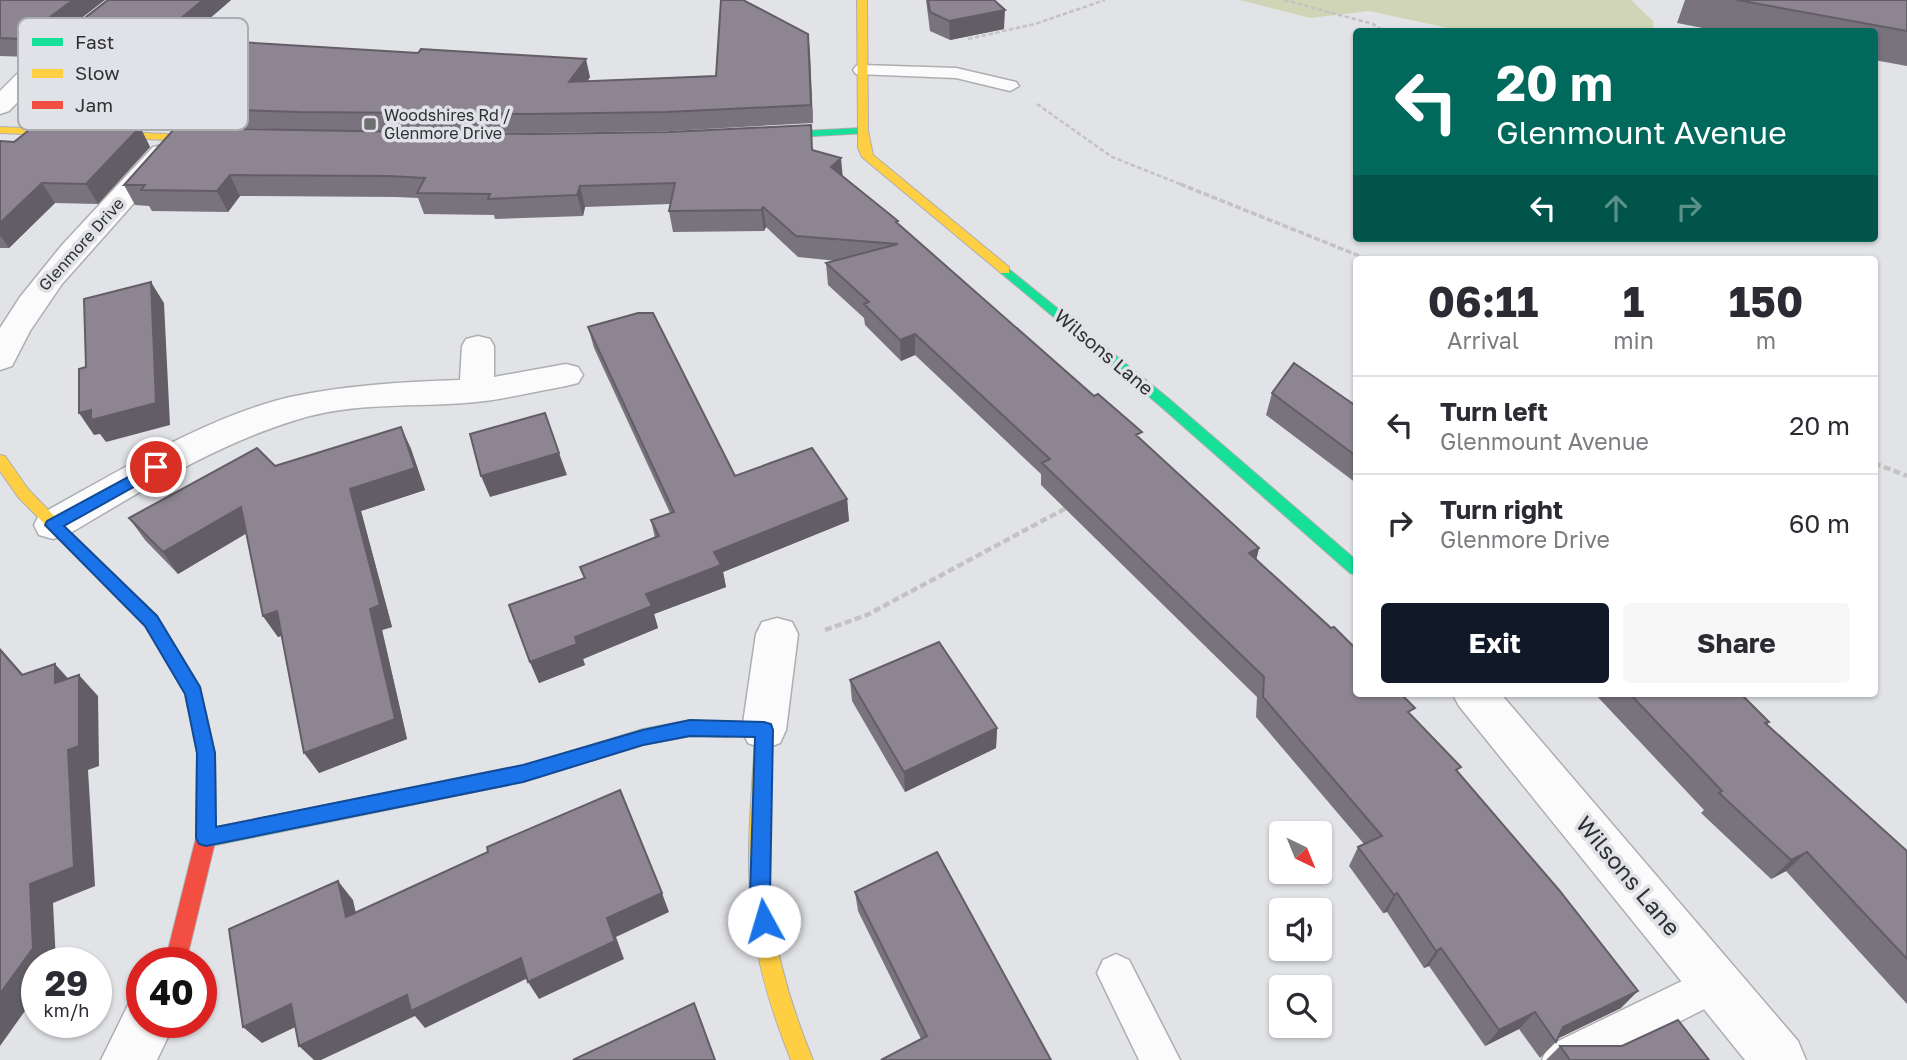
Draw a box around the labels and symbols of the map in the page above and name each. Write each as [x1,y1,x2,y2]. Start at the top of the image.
legend [18,18,248,130]
text: Fast [75,30,114,53]
text: Slow [75,61,120,84]
text: Jam [75,93,113,116]
place label: Woodshires Rd / Glenmore Drive [384,105,511,143]
marker: Woodshires Rd / Glenmore Drive [362,116,378,132]
street label: Glenmore Drive [34,193,128,295]
street label: Wilsons Lane [1050,304,1158,400]
pin [126,437,186,497]
street label: Wilsons Lane [1571,810,1687,941]
north arrow [1269,821,1332,884]
position arrow [727,884,801,958]
speed limit sign: 40 [126,947,217,1038]

